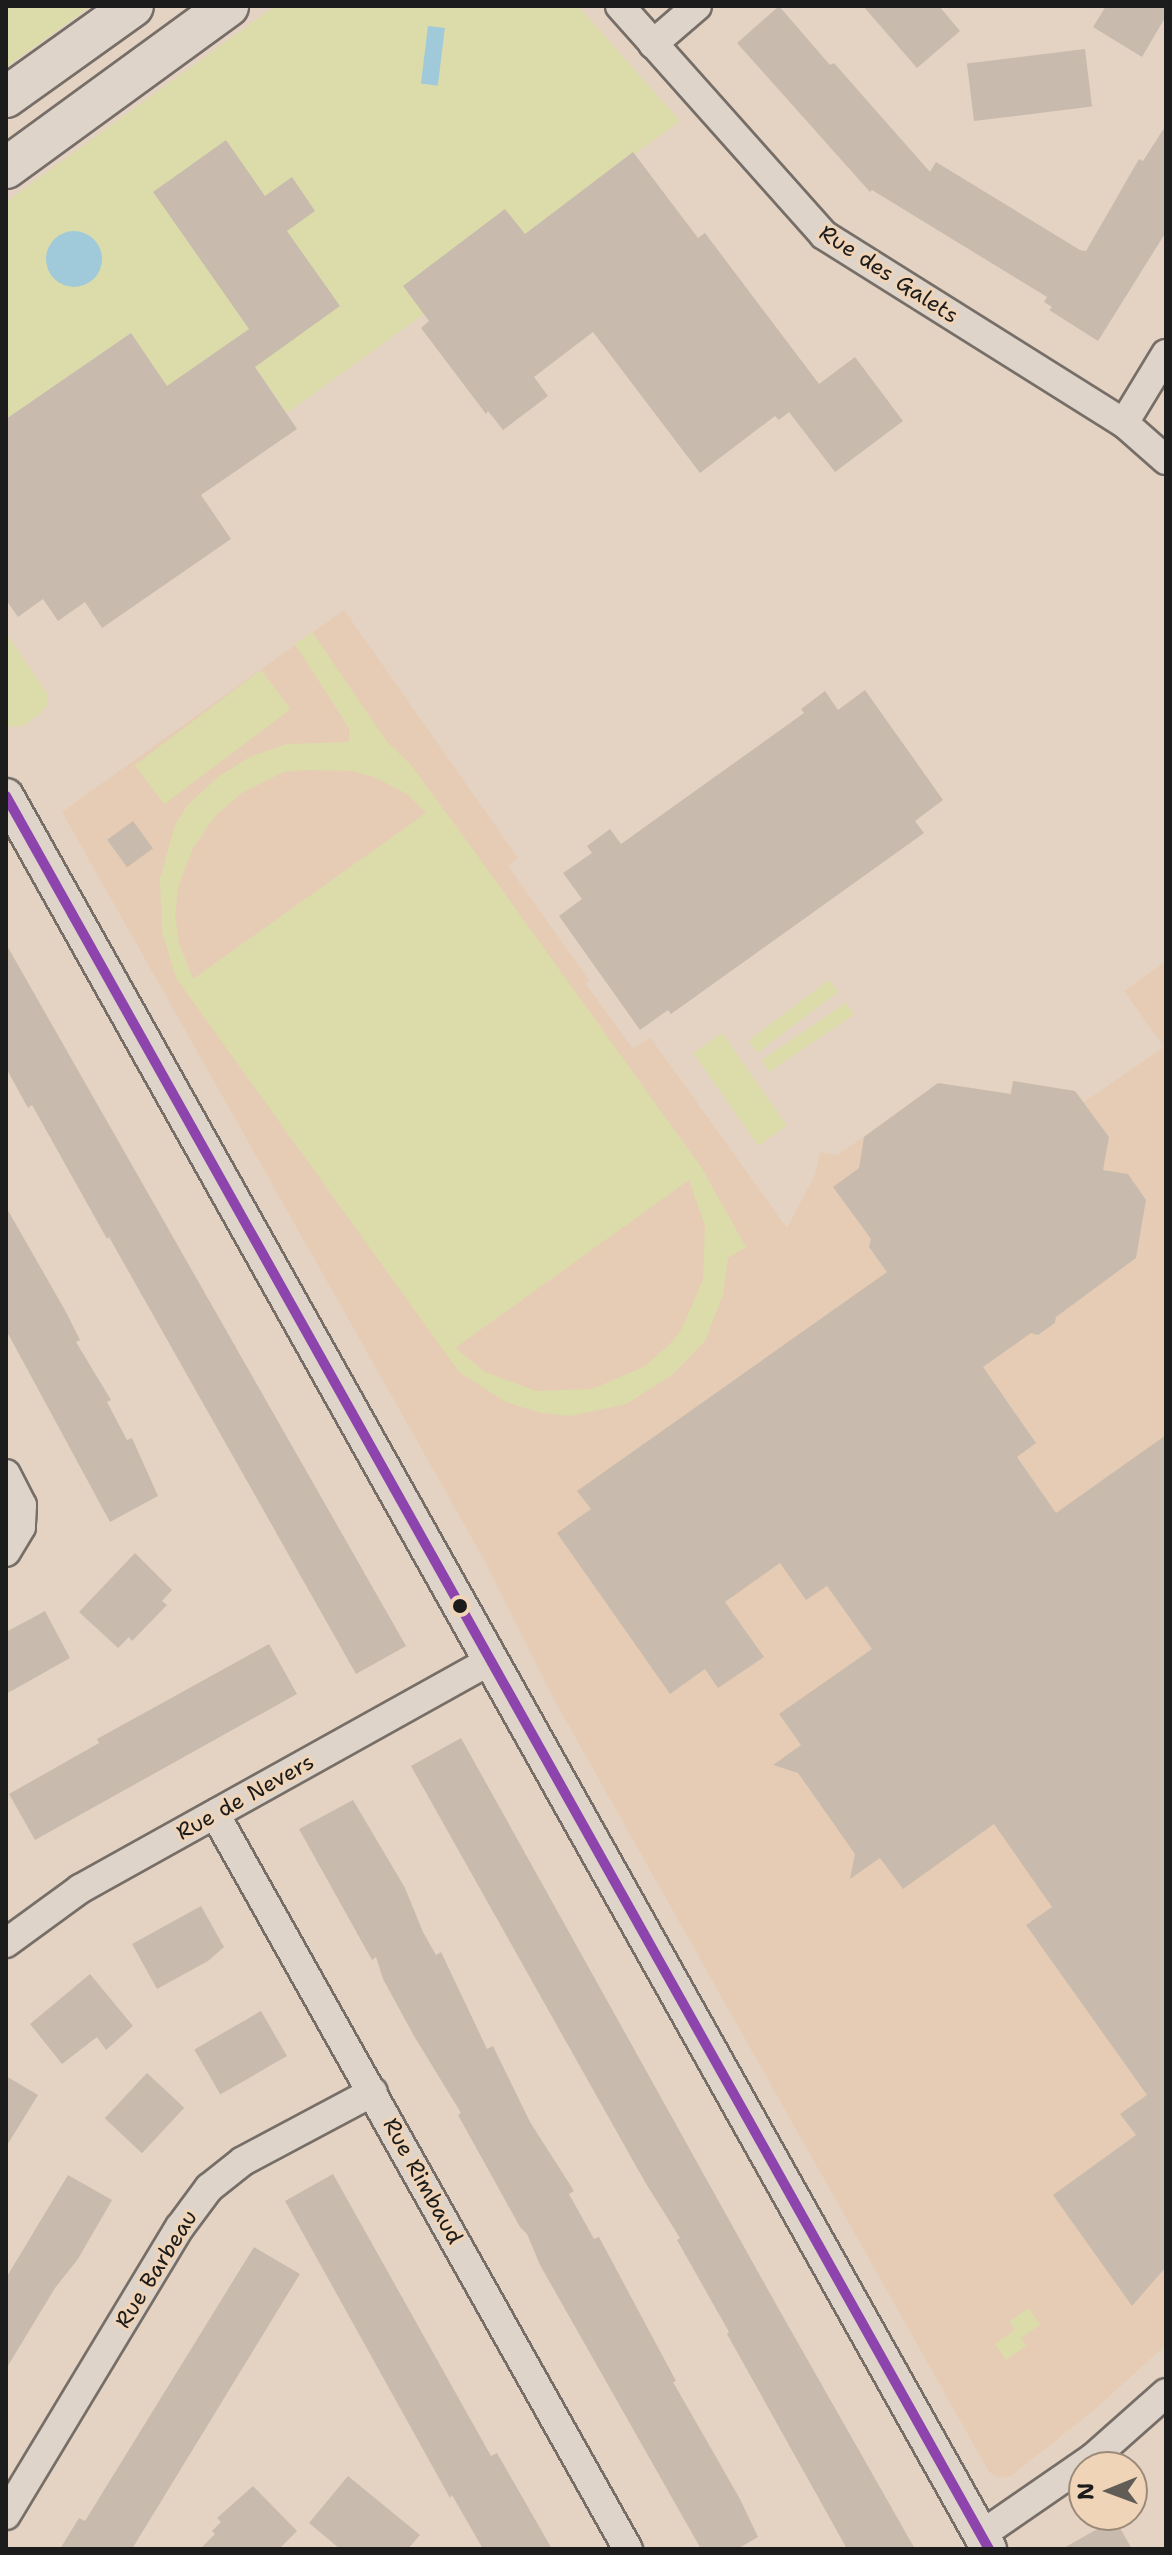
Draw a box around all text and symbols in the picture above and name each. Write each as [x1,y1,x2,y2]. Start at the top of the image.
street label: Rue des Galets [814,219,964,329]
unlabelled marker [452,1598,468,1614]
street label: Rue de Nevers [172,1748,318,1846]
street label: Rue Rimbaud [378,2113,468,2249]
street label: Rue Barbeau [109,2205,203,2333]
north arrow [1068,2451,1148,2531]
text: N [1071,2482,1100,2500]

